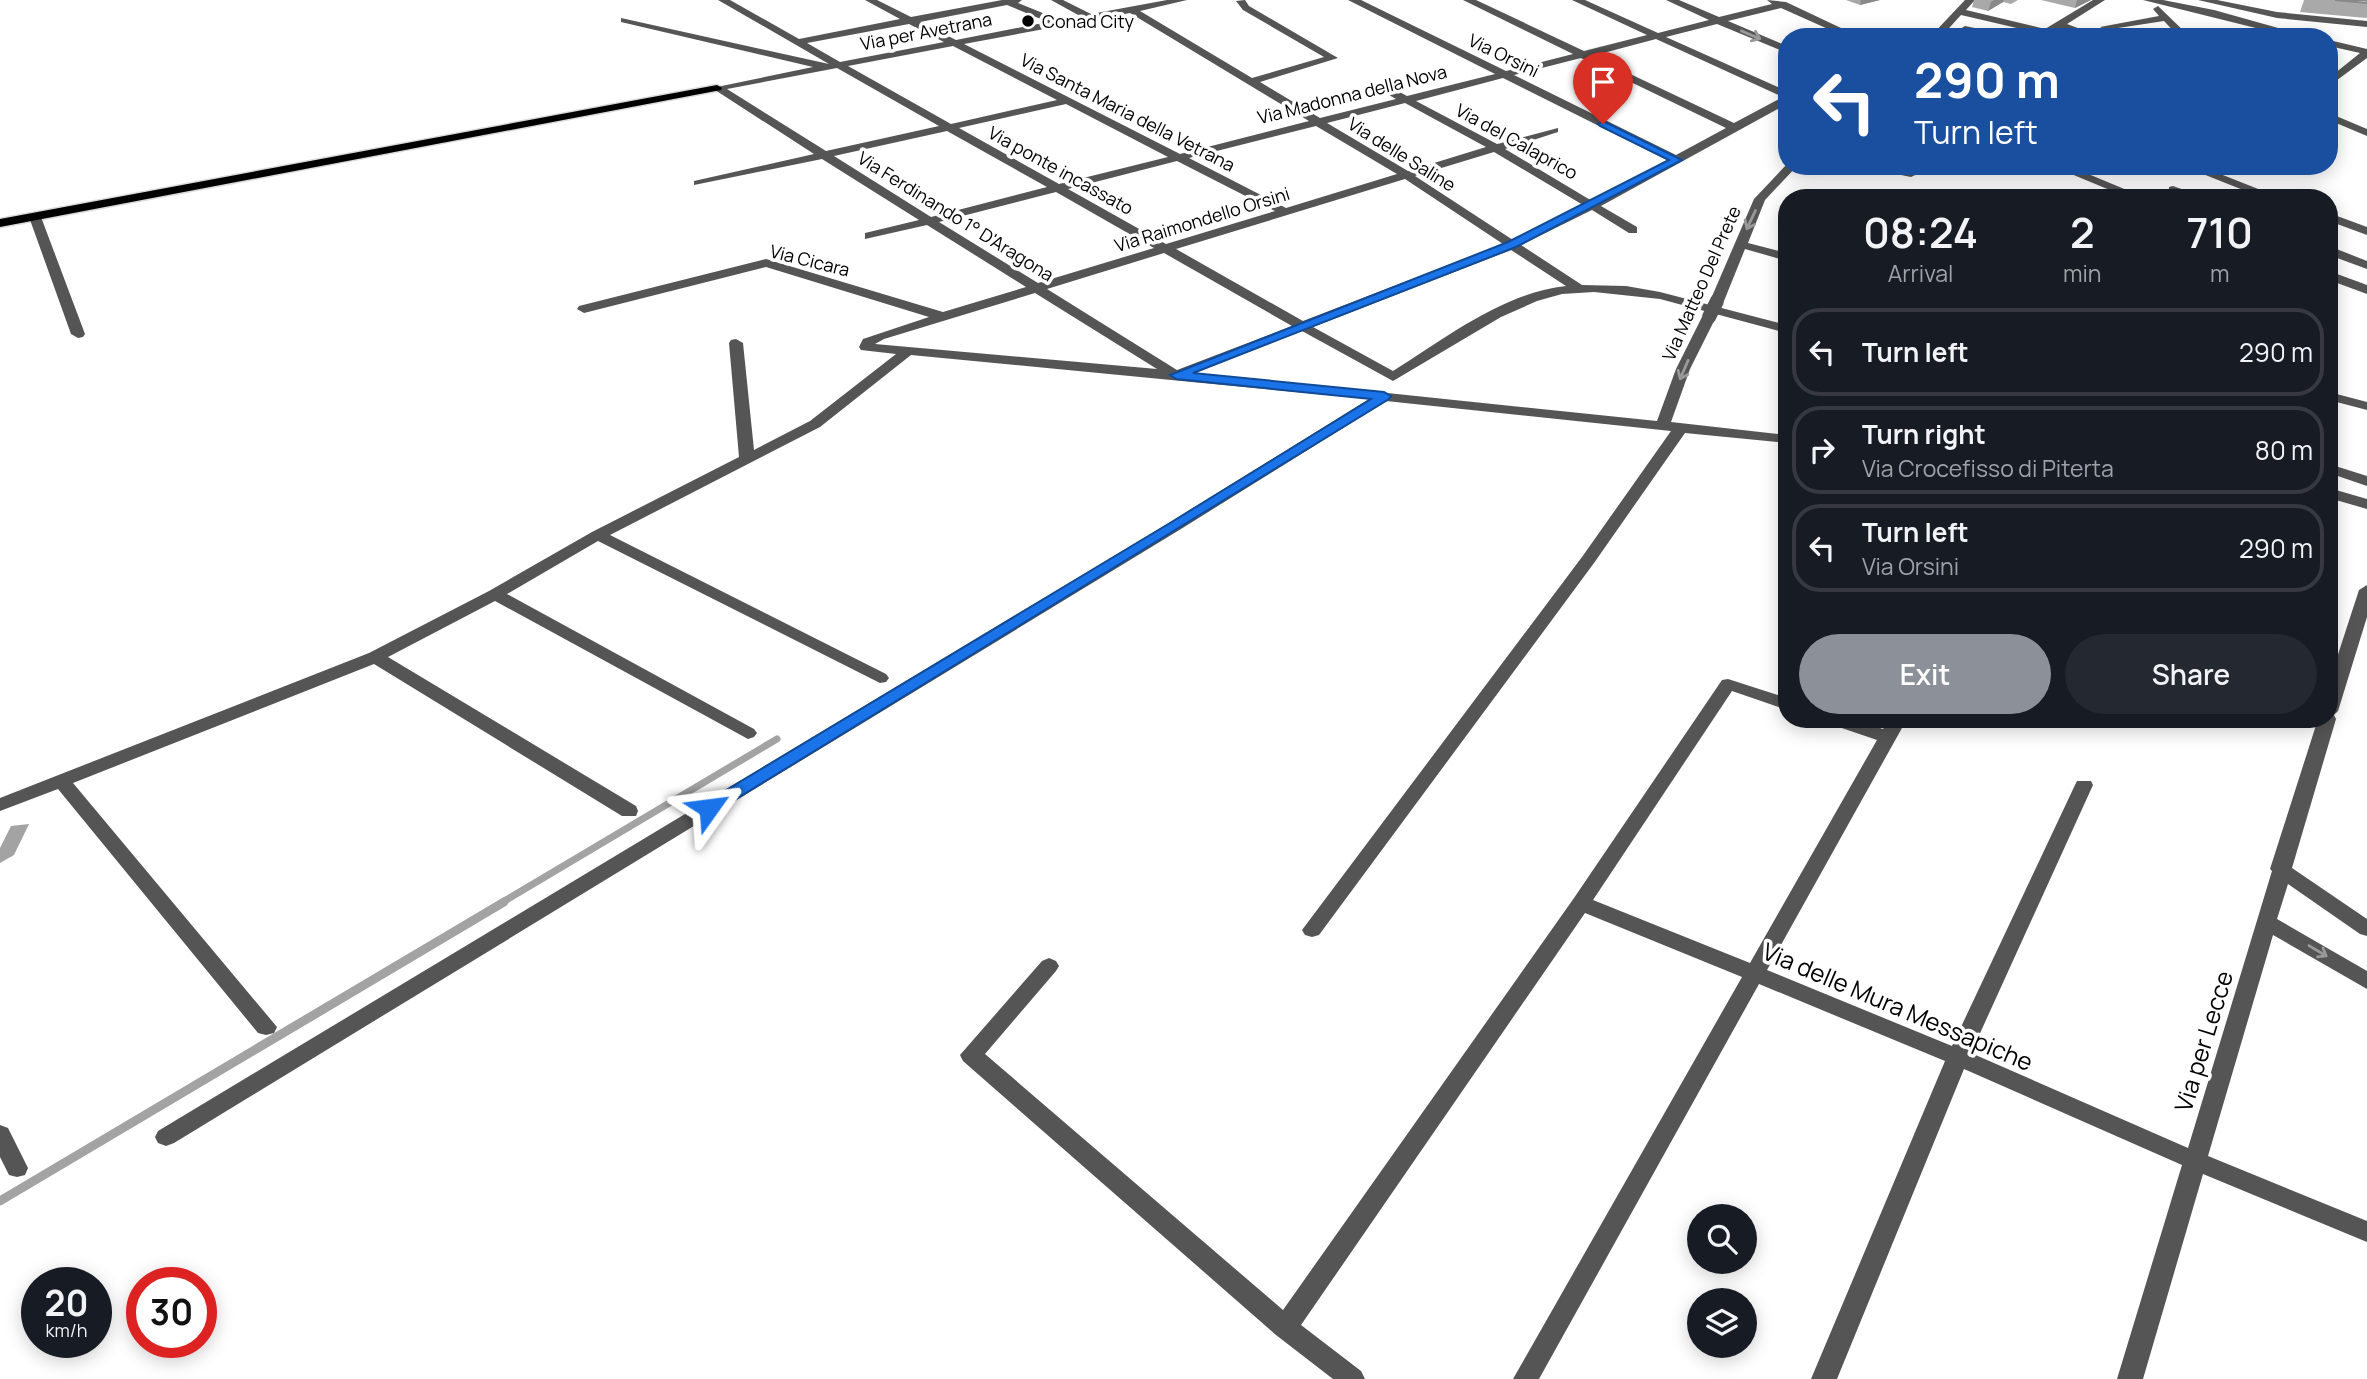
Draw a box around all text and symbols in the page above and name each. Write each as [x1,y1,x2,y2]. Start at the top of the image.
street label: Via per Avetrana [858,6,994,56]
place label: Conad City [1042,9,1135,33]
marker: Conad City [1020,13,1036,29]
street label: Via Orsini [1465,28,1543,82]
one-way arrow [1740,29,1761,42]
text: 290 m [1914,46,2060,113]
street label: Via Santa Maria della Vetrana [1017,47,1239,177]
pin [1573,52,1633,124]
icon: left [1799,56,1890,147]
street label: Via Madonna della Nova [1255,59,1449,129]
icon: arrive [1584,63,1622,101]
street label: Via del Calaprico [1452,98,1582,184]
text: Turn left [1914,110,2038,154]
street label: Via delle Saline [1344,111,1460,197]
street label: Via ponte incassato [984,120,1138,220]
street label: Via Ferdinando 1° D'Aragona [853,146,1059,286]
street label: Via Raimondello Orsini [1112,181,1292,257]
street label: Via Matteo Del Prete [1656,202,1746,364]
text: 08:24 [1863,203,1978,261]
text: 2 [2070,203,2095,261]
text: 710 [2186,203,2253,261]
one-way arrow [1744,209,1757,230]
street label: Via Cicara [768,239,852,281]
text: Arrival [1888,257,1953,289]
text: min [2063,257,2101,289]
text: m [2210,257,2229,289]
icon: left [1803,333,1841,371]
text: Turn left [1862,334,1969,370]
text: 290 m [2239,334,2313,370]
one-way arrow [1676,359,1689,381]
text: Turn right [1862,416,1986,452]
icon: right [1803,431,1841,469]
text: 80 m [2255,432,2313,468]
text: Via Crocefisso di Piterta [1862,452,2114,484]
text: Turn left [1862,514,1969,550]
icon: left [1803,529,1841,567]
text: 290 m [2239,530,2313,566]
text: Via Orsini [1862,550,1959,582]
button: Exit [1799,634,2051,714]
button: Share [2065,634,2317,714]
position arrow [672,771,746,845]
street label: Via delle Mura Messapiche [1758,934,2038,1078]
one-way arrow [2308,944,2328,958]
street label: Via per Lecce [2166,967,2240,1115]
map controls [1687,1204,1757,1358]
button: search [1687,1204,1757,1274]
speed limit sign: 30 [126,1267,217,1358]
text: 20 [45,1279,88,1327]
button: layers [1687,1288,1757,1358]
text: km/h [46,1318,87,1342]

